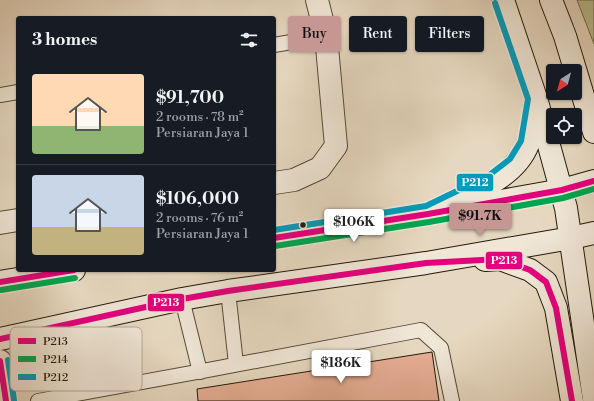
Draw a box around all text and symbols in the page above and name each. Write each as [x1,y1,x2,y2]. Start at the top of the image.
chip: Buy [288,16,341,52]
chip: Rent [349,16,407,52]
chip: Filters [415,16,484,52]
text: 3 homes [32,29,97,51]
icon: filters [238,29,260,51]
north arrow [546,64,582,100]
map controls [546,64,582,144]
text: $91,700 [156,87,224,109]
icon: home [64,90,112,138]
button: locate [546,108,582,144]
text: 2 rooms · 78 m² [156,109,244,125]
text: Persiaran Jaya 1 [156,125,248,141]
line badge: P212 [456,173,494,192]
text: P212 [461,176,489,190]
text: $106,000 [156,188,239,210]
icon: home [64,191,112,239]
pin: $91.7K [447,203,513,237]
text: $91.7K [458,208,502,224]
pin: $106K [326,209,382,243]
text: 2 rooms · 76 m² [156,210,243,226]
text: $106K [333,214,375,230]
unlabelled marker [298,220,308,230]
text: Persiaran Jaya 1 [156,226,248,242]
line badge: P213 [485,251,523,270]
text: P213 [491,254,518,268]
line badge: P213 [147,293,185,312]
text: P213 [153,296,180,310]
legend [10,327,142,391]
text: P213 [43,335,68,349]
pin: $186K [313,350,369,384]
text: P214 [43,353,68,367]
text: $186K [321,355,361,371]
text: P212 [43,371,68,385]

